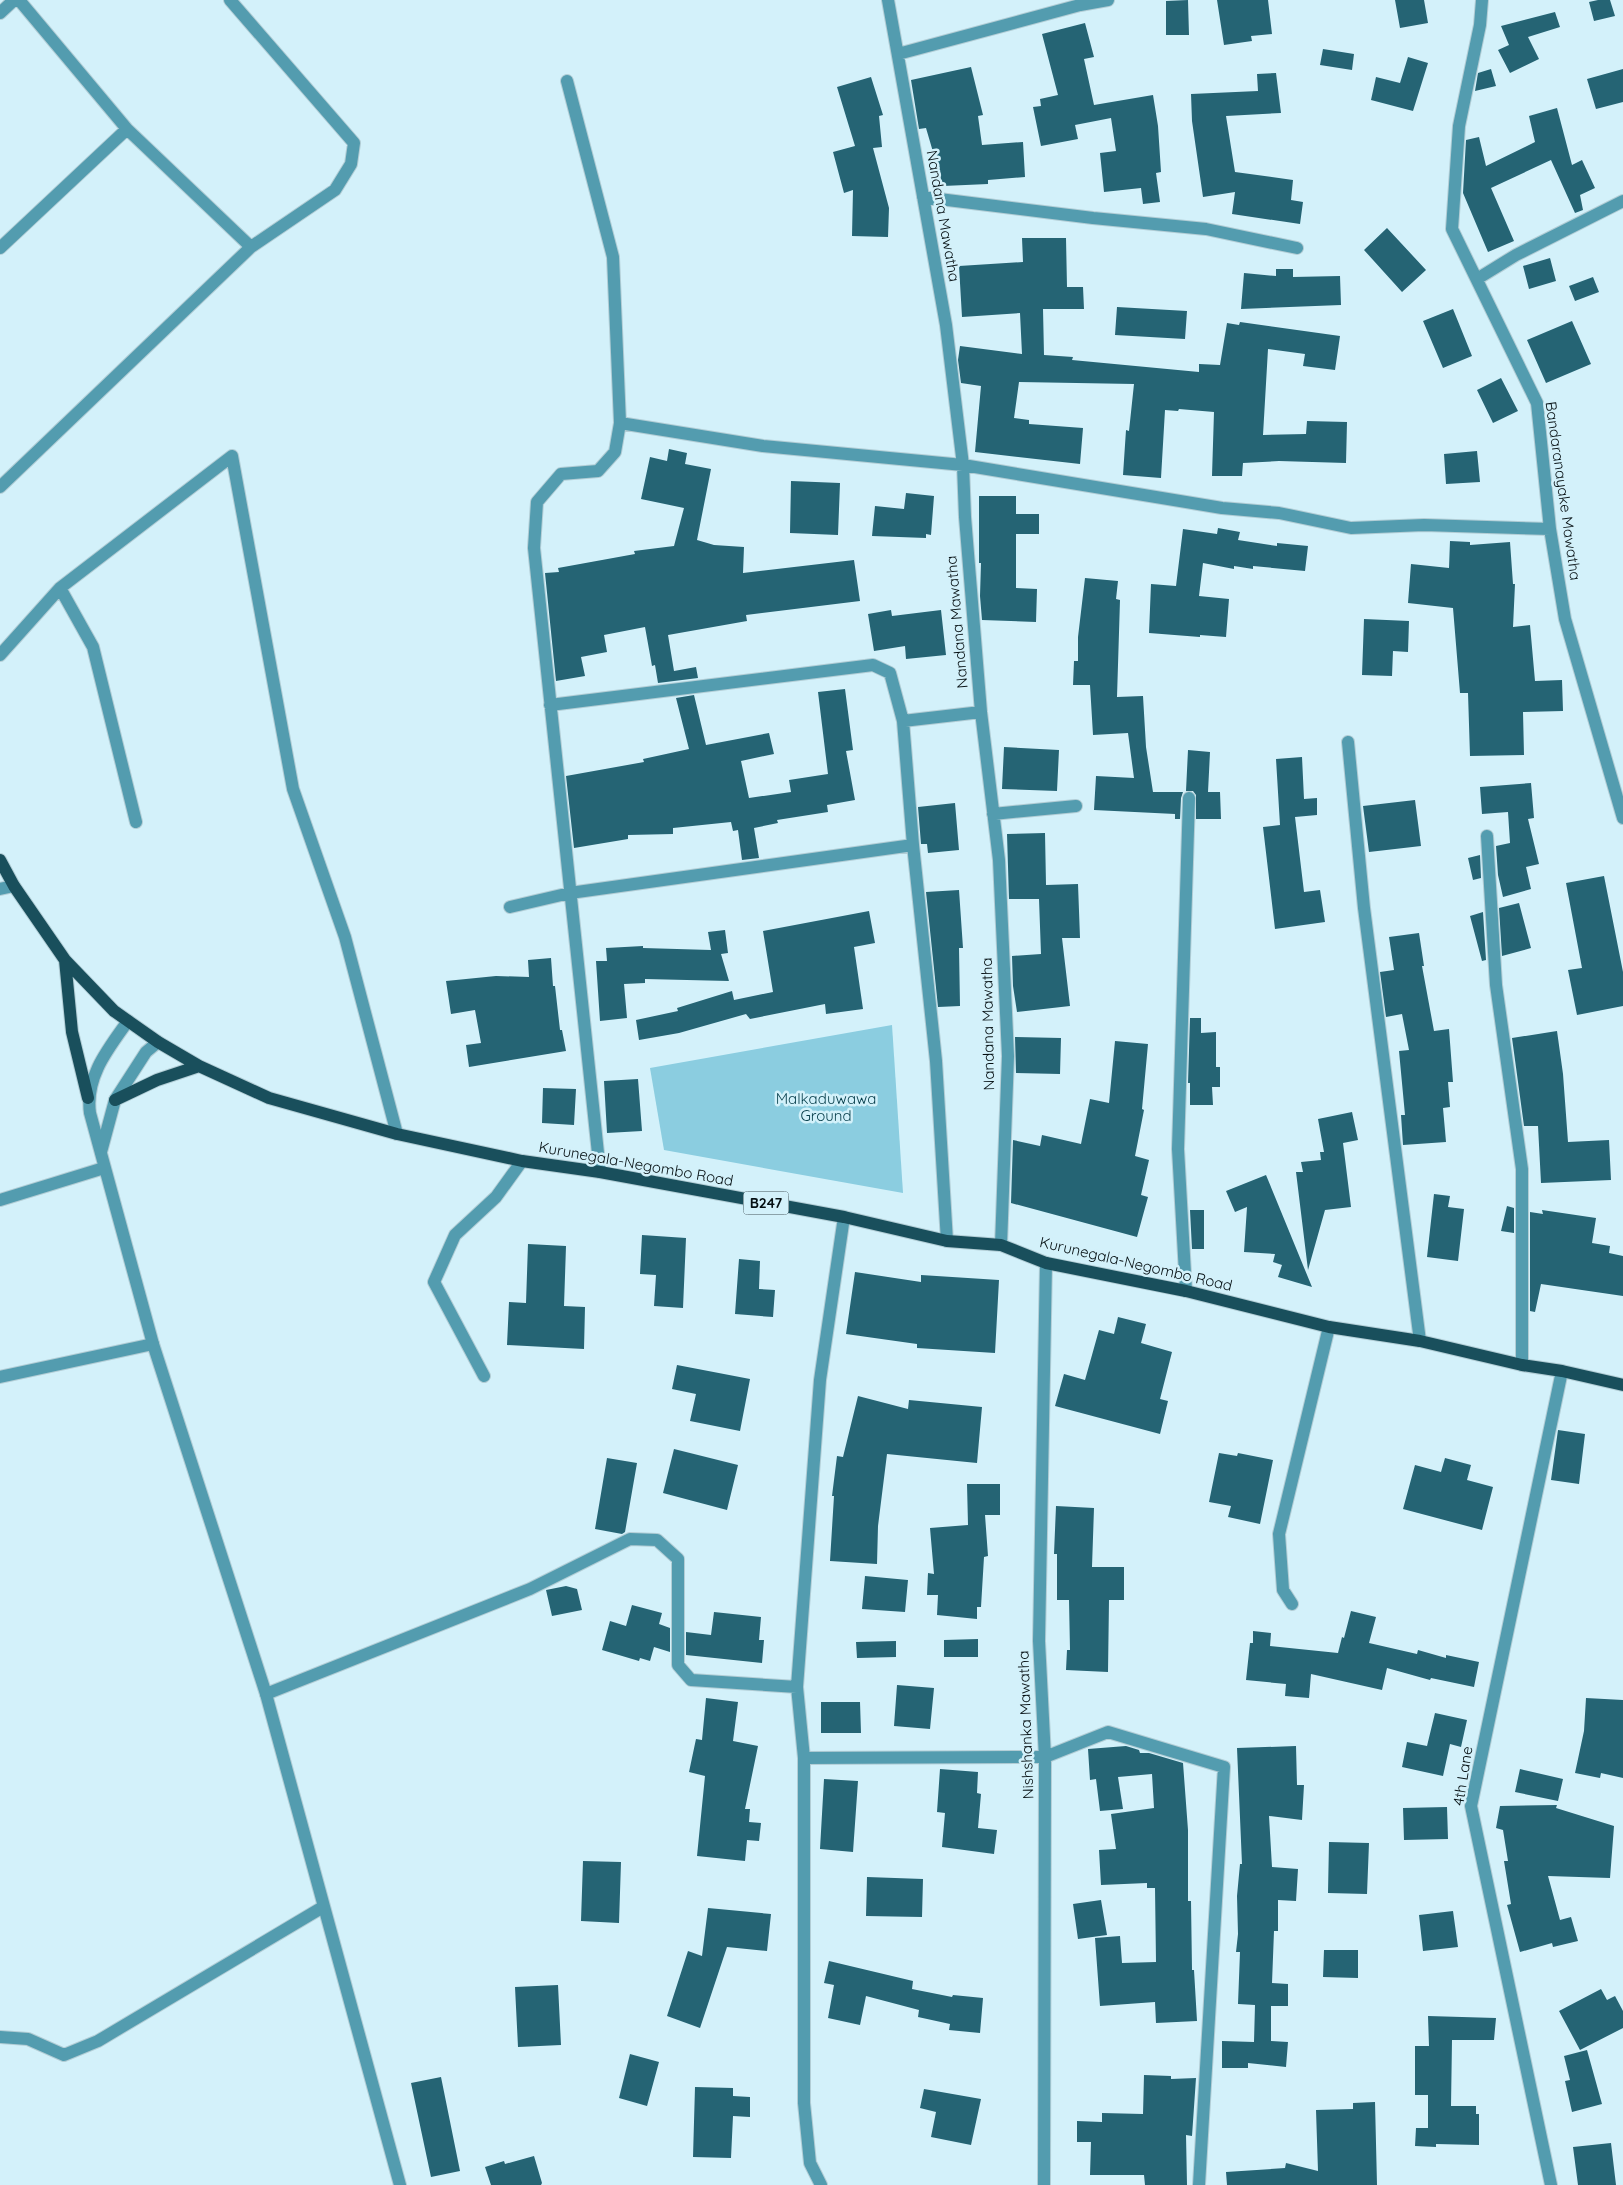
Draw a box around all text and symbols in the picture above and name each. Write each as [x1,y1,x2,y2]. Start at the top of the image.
street label: Nandana Mawatha [923,149,964,283]
street label: Bandaranayake Mawatha [1542,400,1585,582]
street label: Nandana Mawatha [941,555,972,689]
street label: Nandana Mawatha [977,957,998,1091]
park label: Malkaduwawa Ground [776,1089,876,1125]
street label: Kurunegala-Negombo Road [537,1137,735,1190]
road number: B247 [744,1192,788,1214]
street label: Kurunegala-Negombo Road [1038,1232,1234,1295]
street label: Nishshanka Mawatha [1013,1650,1038,1800]
street label: 4th Lane [1448,1745,1477,1807]

